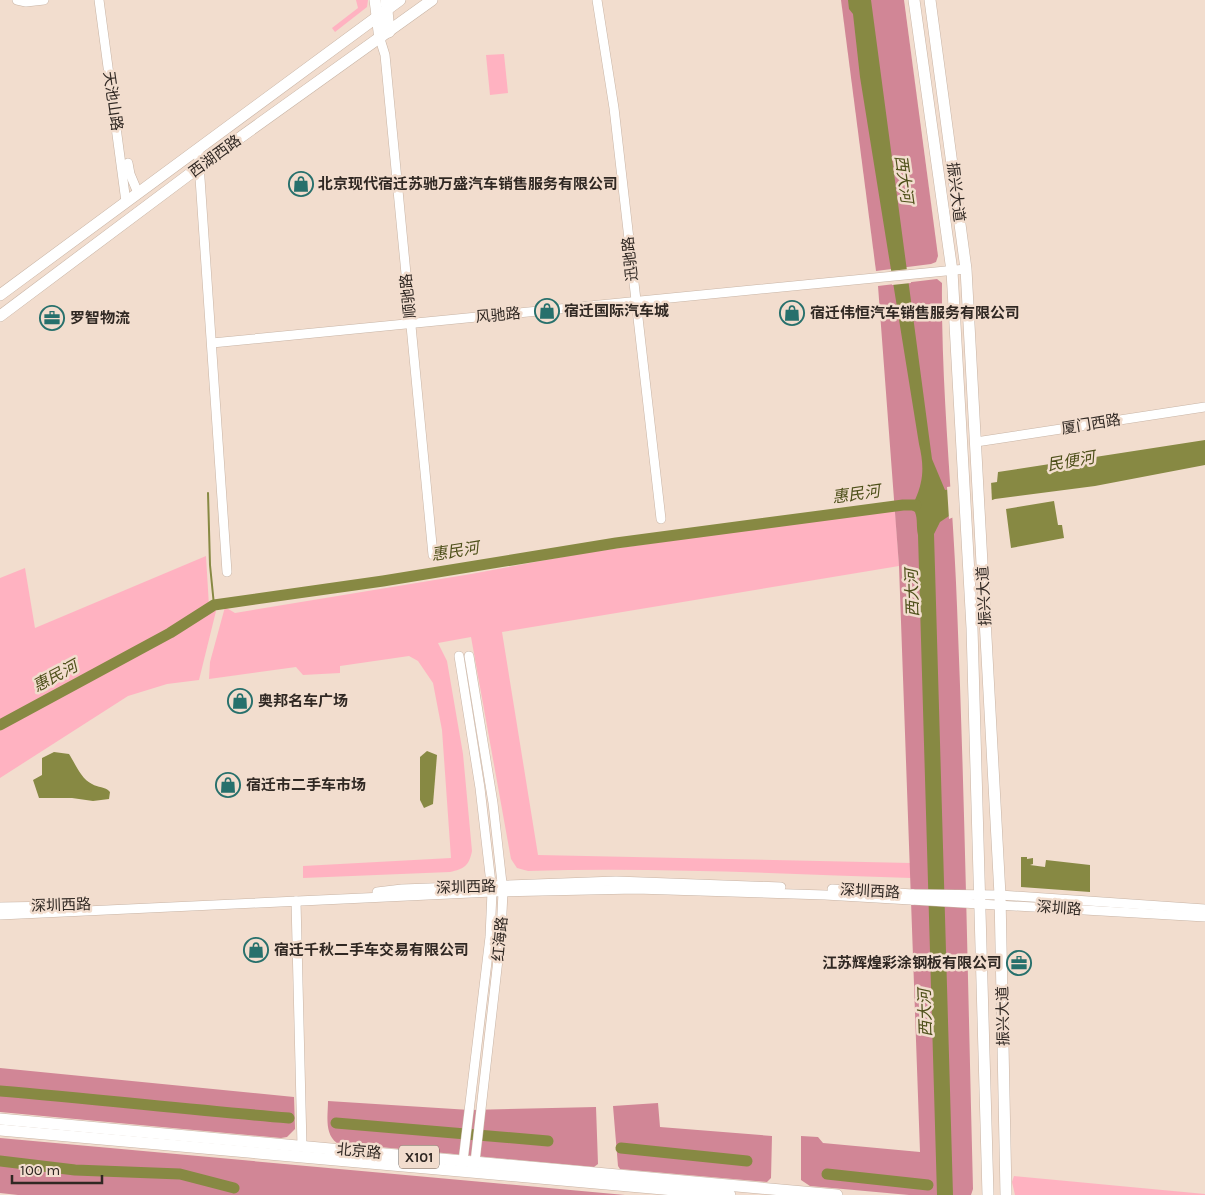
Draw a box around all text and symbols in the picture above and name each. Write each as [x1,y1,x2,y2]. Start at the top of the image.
street label: 天池山路 [100,70,126,132]
street label: 西湖西路 [185,131,245,181]
water label: 西大河 [891,154,917,207]
street label: 振兴大道 [943,161,969,223]
shop icon: 北京现代宿迁苏驰万盛汽车销售服务有限公司 [288,171,314,197]
place label: 北京现代宿迁苏驰万盛汽车销售服务有限公司 [318,175,618,193]
street label: 迅驰路 [619,236,641,282]
street label: 顺驰路 [397,273,419,319]
shop icon: 宿迁国际汽车城 [534,298,560,324]
shop icon: 宿迁伟恒汽车销售服务有限公司 [779,300,805,326]
place label: 宿迁国际汽车城 [564,302,669,320]
street label: 风驰路 [475,304,521,326]
place label: 宿迁伟恒汽车销售服务有限公司 [810,304,1020,322]
office icon: 罗智物流 [39,305,65,331]
place label: 罗智物流 [70,309,130,327]
street label: 厦门西路 [1060,410,1122,438]
water label: 民便河 [1046,447,1099,475]
water label: 惠民河 [831,481,884,507]
water label: 惠民河 [430,537,483,564]
water label: 西大河 [902,566,922,617]
street label: 振兴大道 [973,566,995,626]
water label: 惠民河 [29,655,83,696]
shop icon: 奥邦名车广场 [227,688,253,714]
place label: 奥邦名车广场 [258,692,348,710]
shop icon: 宿迁市二手车市场 [215,772,241,798]
place label: 宿迁市二手车市场 [246,776,366,794]
street label: 深圳西路 [436,877,496,897]
street label: 深圳西路 [840,880,900,902]
street label: 深圳西路 [31,895,91,915]
street label: 深圳路 [1036,897,1082,919]
street label: 红海路 [489,916,511,962]
shop icon: 宿迁千秋二手车交易有限公司 [243,937,269,963]
place label: 宿迁千秋二手车交易有限公司 [274,941,469,959]
office icon: 江苏辉煌彩涂钢板有限公司 [1006,950,1032,976]
place label: 江苏辉煌彩涂钢板有限公司 [822,954,1002,972]
water label: 西大河 [915,986,935,1037]
street label: 振兴大道 [993,986,1013,1046]
street label: 北京路 [336,1140,382,1162]
road number: X101 [399,1146,439,1168]
scale bar [12,1152,102,1184]
text: 100 m [20,1161,60,1179]

